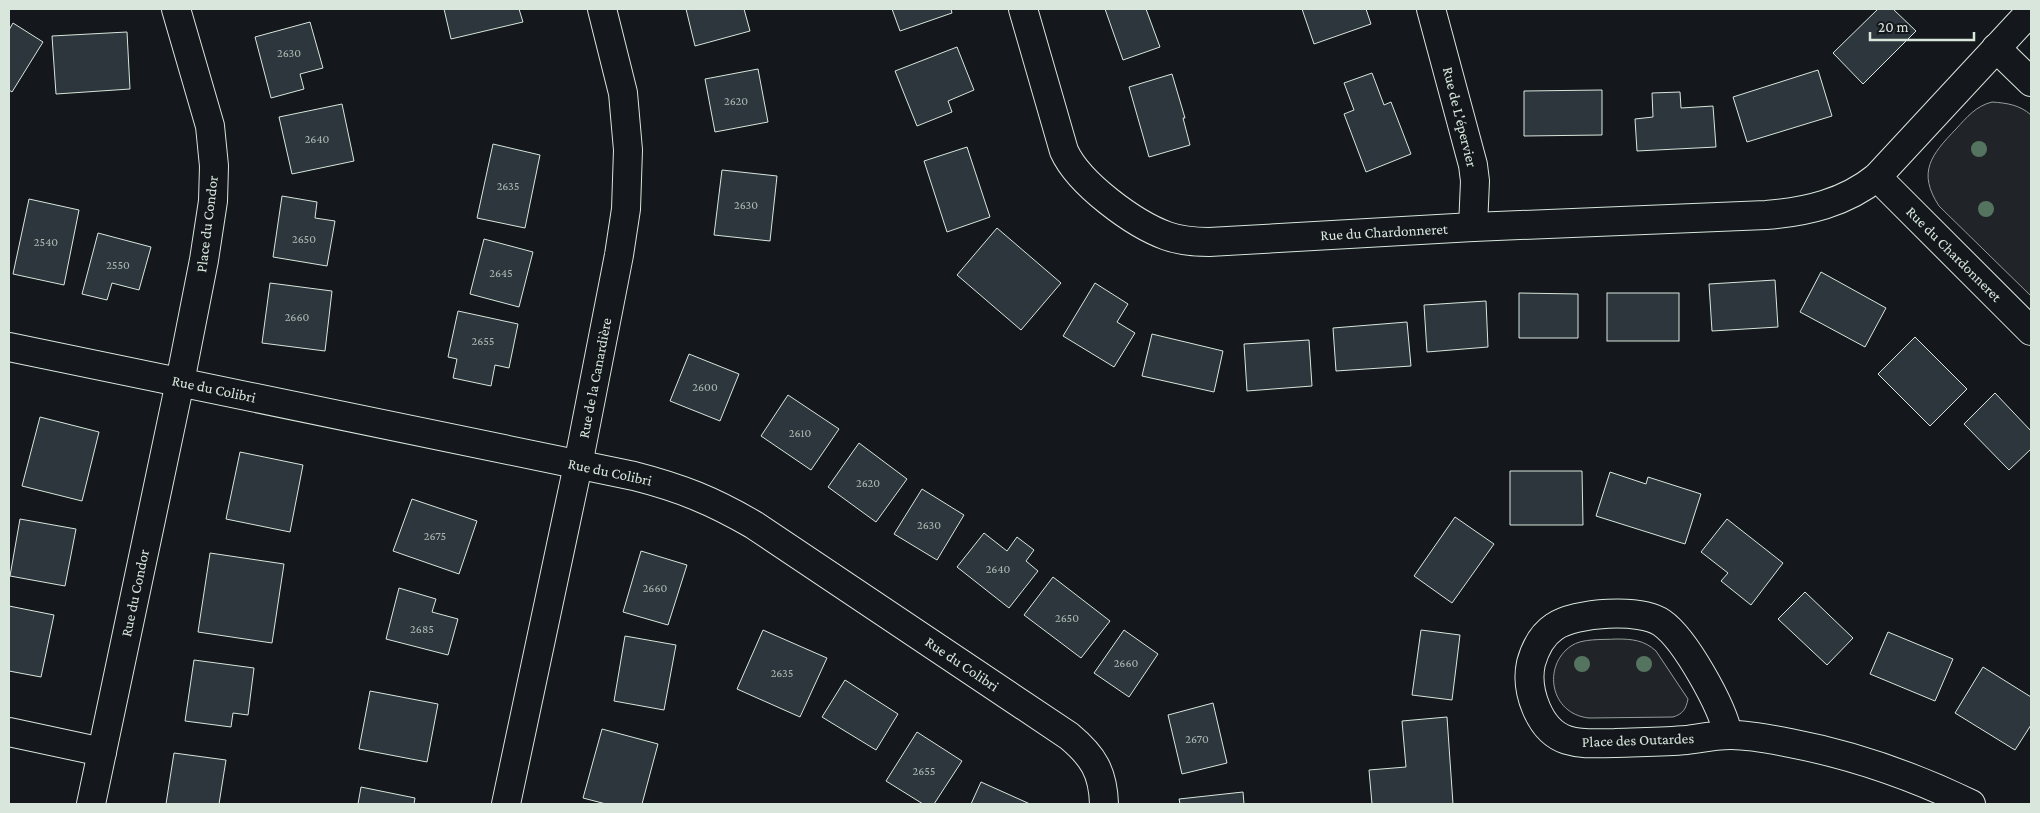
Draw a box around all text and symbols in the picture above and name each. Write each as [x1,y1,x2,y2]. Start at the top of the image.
scale bar [1870,10,1974,42]
text: 20 m [1878,19,1909,35]
house number: 2630 [277,46,301,60]
street label: Rue de L'épervier [1439,65,1480,170]
house number: 2620 [724,94,748,108]
house number: 2640 [305,132,330,146]
street label: Place du Condor [193,174,221,273]
house number: 2635 [497,179,519,193]
house number: 2630 [734,198,758,212]
street label: Rue du Chardonneret [1903,203,2006,306]
street label: Rue du Chardonneret [1320,221,1449,243]
house number: 2650 [292,232,316,246]
house number: 2540 [34,235,58,249]
house number: 2550 [106,258,130,272]
house number: 2645 [489,266,513,280]
house number: 2660 [285,310,310,324]
street label: Rue de la Canardière [575,316,615,440]
house number: 2655 [472,334,494,348]
street label: Rue du Colibri [171,372,257,406]
house number: 2600 [692,380,718,394]
house number: 2610 [789,426,812,440]
street label: Rue du Colibri [567,455,653,489]
house number: 2620 [856,476,880,490]
house number: 2630 [917,518,941,532]
house number: 2675 [424,529,446,543]
street label: Rue du Condor [118,547,152,638]
house number: 2640 [986,562,1011,576]
house number: 2660 [643,581,668,595]
house number: 2650 [1055,611,1079,625]
house number: 2685 [410,622,434,636]
street label: Rue du Colibri [922,634,1002,694]
house number: 2660 [1114,656,1139,670]
house number: 2635 [771,666,793,680]
street label: Place des Outardes [1582,730,1695,750]
house number: 2670 [1185,732,1209,746]
house number: 2655 [913,764,935,778]

